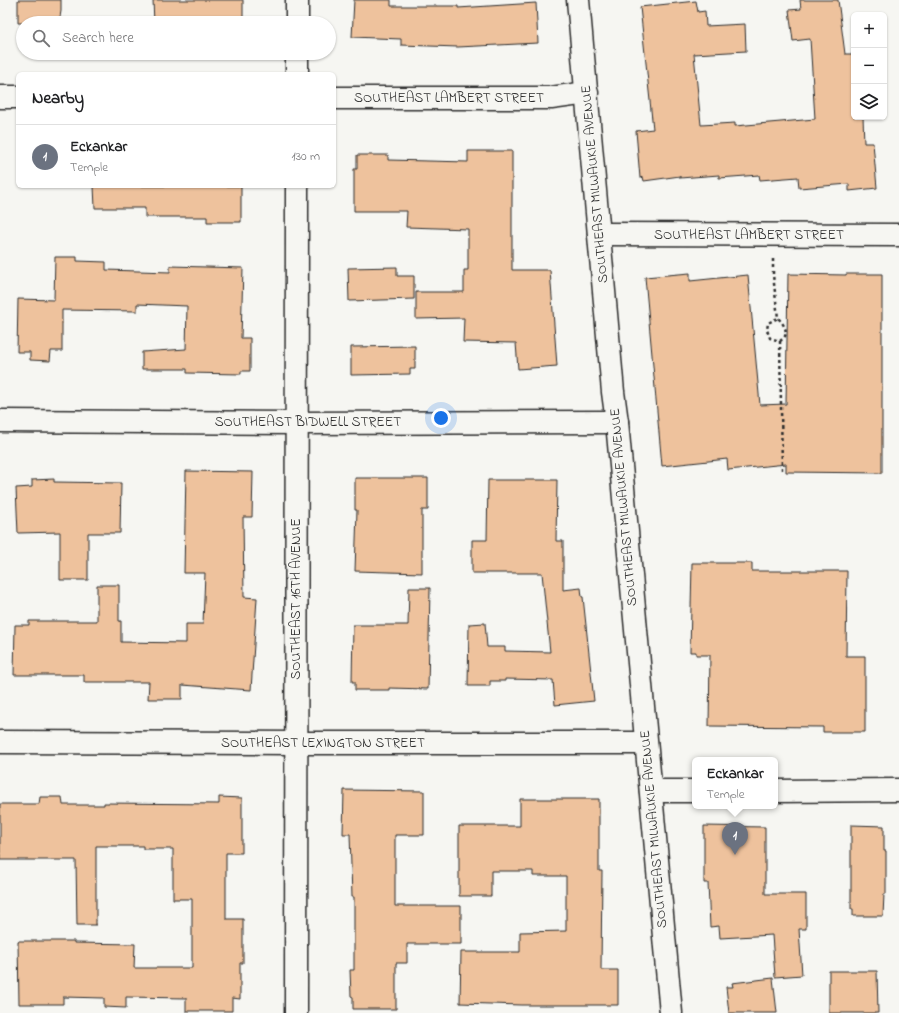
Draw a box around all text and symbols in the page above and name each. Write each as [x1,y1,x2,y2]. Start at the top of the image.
map controls [851,12,887,120]
button: + [851,12,887,48]
search box [16,16,336,60]
icon: search [30,27,52,49]
text: Search here [62,27,134,49]
button: − [851,48,887,84]
street label: SOUTHEAST MILWAUKIE AVENUE [576,84,614,284]
button: layers [851,84,887,120]
text: Nearby [32,86,84,111]
street label: SOUTHEAST LAMBERT STREET [354,88,544,109]
text: Eckankar [70,136,127,158]
text: 1 [43,147,47,166]
text: 130 m [292,147,320,166]
text: Temple [70,158,108,177]
street label: SOUTHEAST LAMBERT STREET [654,225,844,246]
street label: SOUTHEAST MILWAUKIE AVENUE [605,407,643,607]
your location [431,408,451,428]
street label: SOUTHEAST BIDWELL STREET [215,412,401,433]
street label: SOUTHEAST 16TH AVENUE [286,518,307,680]
street label: SOUTHEAST MILWAUKIE AVENUE [635,729,673,929]
street label: SOUTHEAST LEXINGTON STREET [221,733,425,754]
popup [692,757,778,809]
text: Eckankar [706,763,764,785]
text: Temple [706,785,744,804]
pin: 1 [722,822,748,855]

